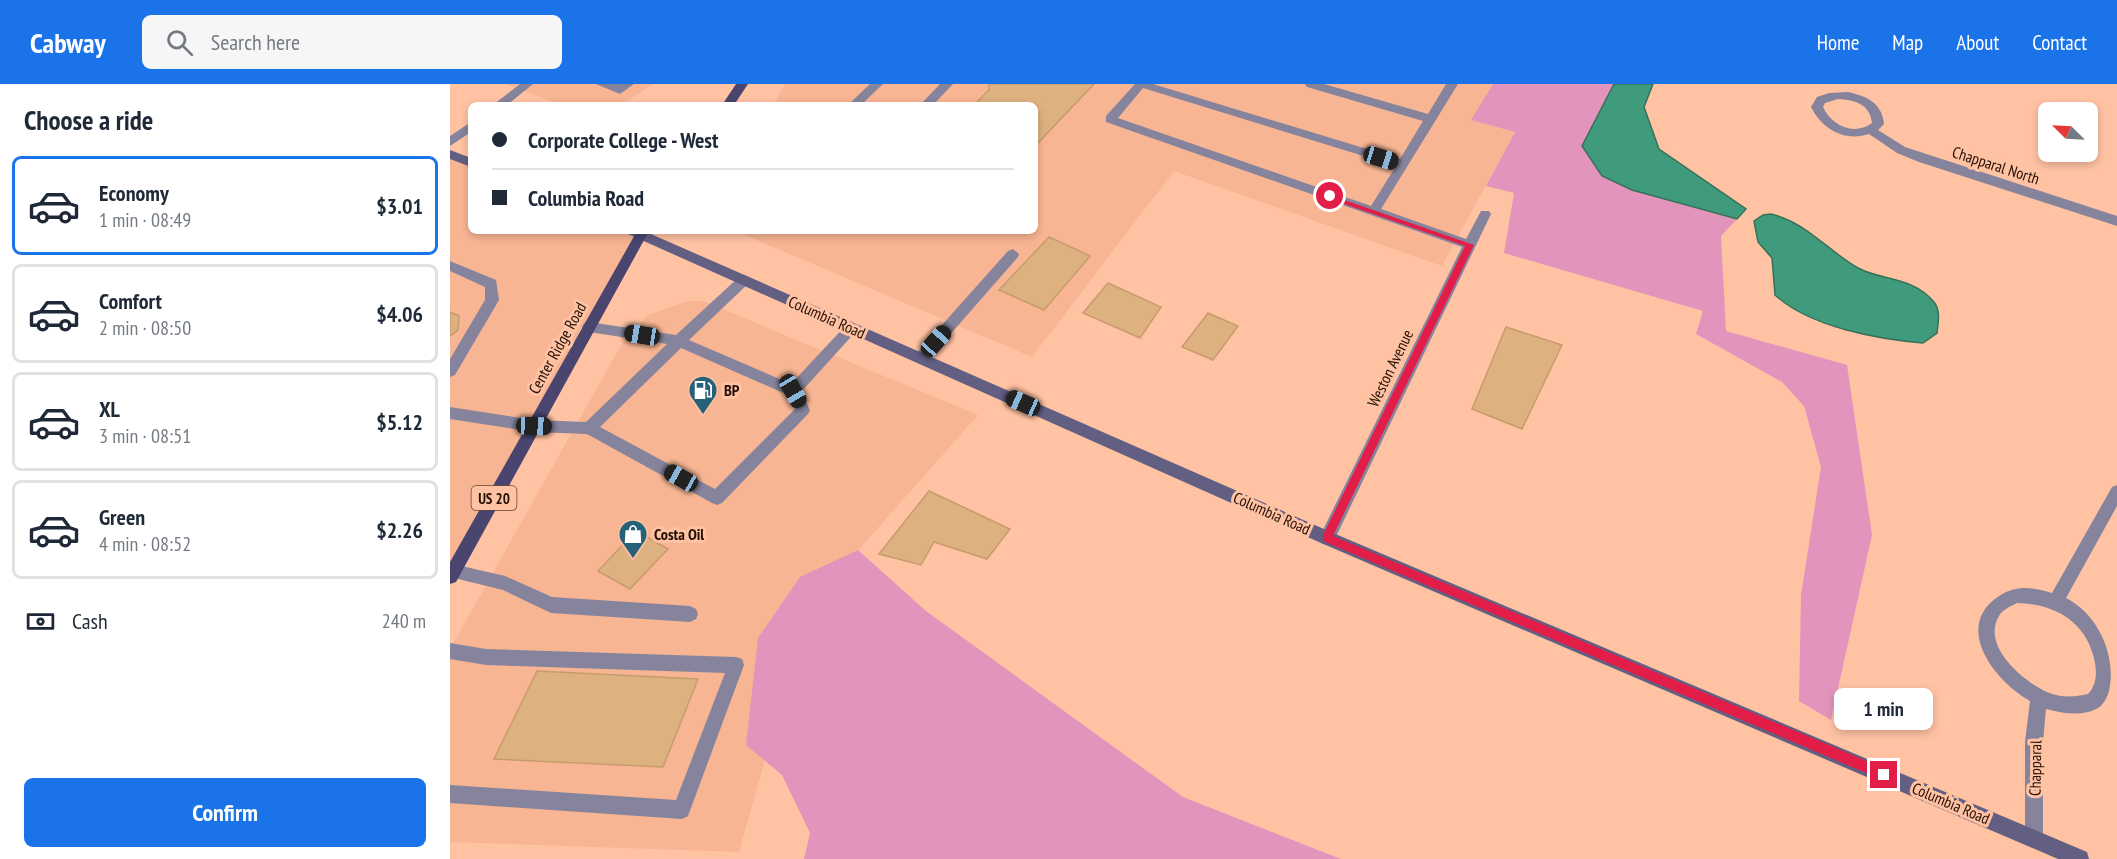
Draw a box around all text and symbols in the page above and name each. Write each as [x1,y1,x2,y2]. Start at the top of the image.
search box [142,15,562,69]
text: Cabway [30,24,106,61]
icon: search [163,26,196,59]
text: Search here [211,28,300,56]
text: Home [1817,29,1859,56]
text: Map [1892,29,1923,56]
text: About [1956,29,1999,56]
text: Contact [2032,29,2087,56]
north arrow [2038,102,2098,162]
map controls [2038,102,2098,162]
text: Choose a ride [24,103,153,137]
text: Corporate College - West [528,126,718,154]
street label: Chapparal North [1950,141,2042,189]
car [1361,144,1401,172]
icon: car [27,179,81,233]
text: Economy [99,179,169,207]
route start [1316,182,1343,209]
text: Columbia Road [528,184,644,212]
text: $3.01 [376,192,423,220]
text: 1 min · 08:49 [99,207,191,233]
icon: car [27,287,81,341]
text: Comfort [99,287,162,315]
street label: Columbia Road [785,291,869,343]
street label: Center Ridge Road [524,299,590,397]
text: $4.06 [376,300,423,328]
text: 2 min · 08:50 [99,315,191,341]
car [917,322,955,360]
car [623,323,661,347]
street label: Weston Avenue [1363,326,1417,410]
car [776,371,810,411]
fuel station icon: BP [687,374,719,416]
place label: BP [724,380,740,400]
car [1003,387,1043,419]
icon: car [27,395,81,449]
text: XL [99,395,120,423]
text: $5.12 [376,408,423,436]
car [516,416,552,436]
text: 3 min · 08:51 [99,423,191,449]
car [661,461,701,495]
road number: US 20 [472,486,516,510]
street label: Columbia Road [1230,487,1314,539]
icon: car [27,503,81,557]
text: Green [99,503,145,531]
text: $2.26 [376,516,423,544]
shop icon: Costa Oil [617,518,649,560]
place label: Costa Oil [654,524,704,544]
text: 4 min · 08:52 [99,531,191,557]
icon: cash [24,605,57,638]
text: Cash [72,607,108,635]
text: 240 m [382,608,426,634]
callout: 1 min [1834,688,1934,730]
text: 1 min [1863,696,1904,722]
street label: Chapparal [2025,740,2045,796]
route end [1870,761,1897,788]
button: Confirm [24,778,426,847]
street label: Columbia Road [1909,778,1993,828]

